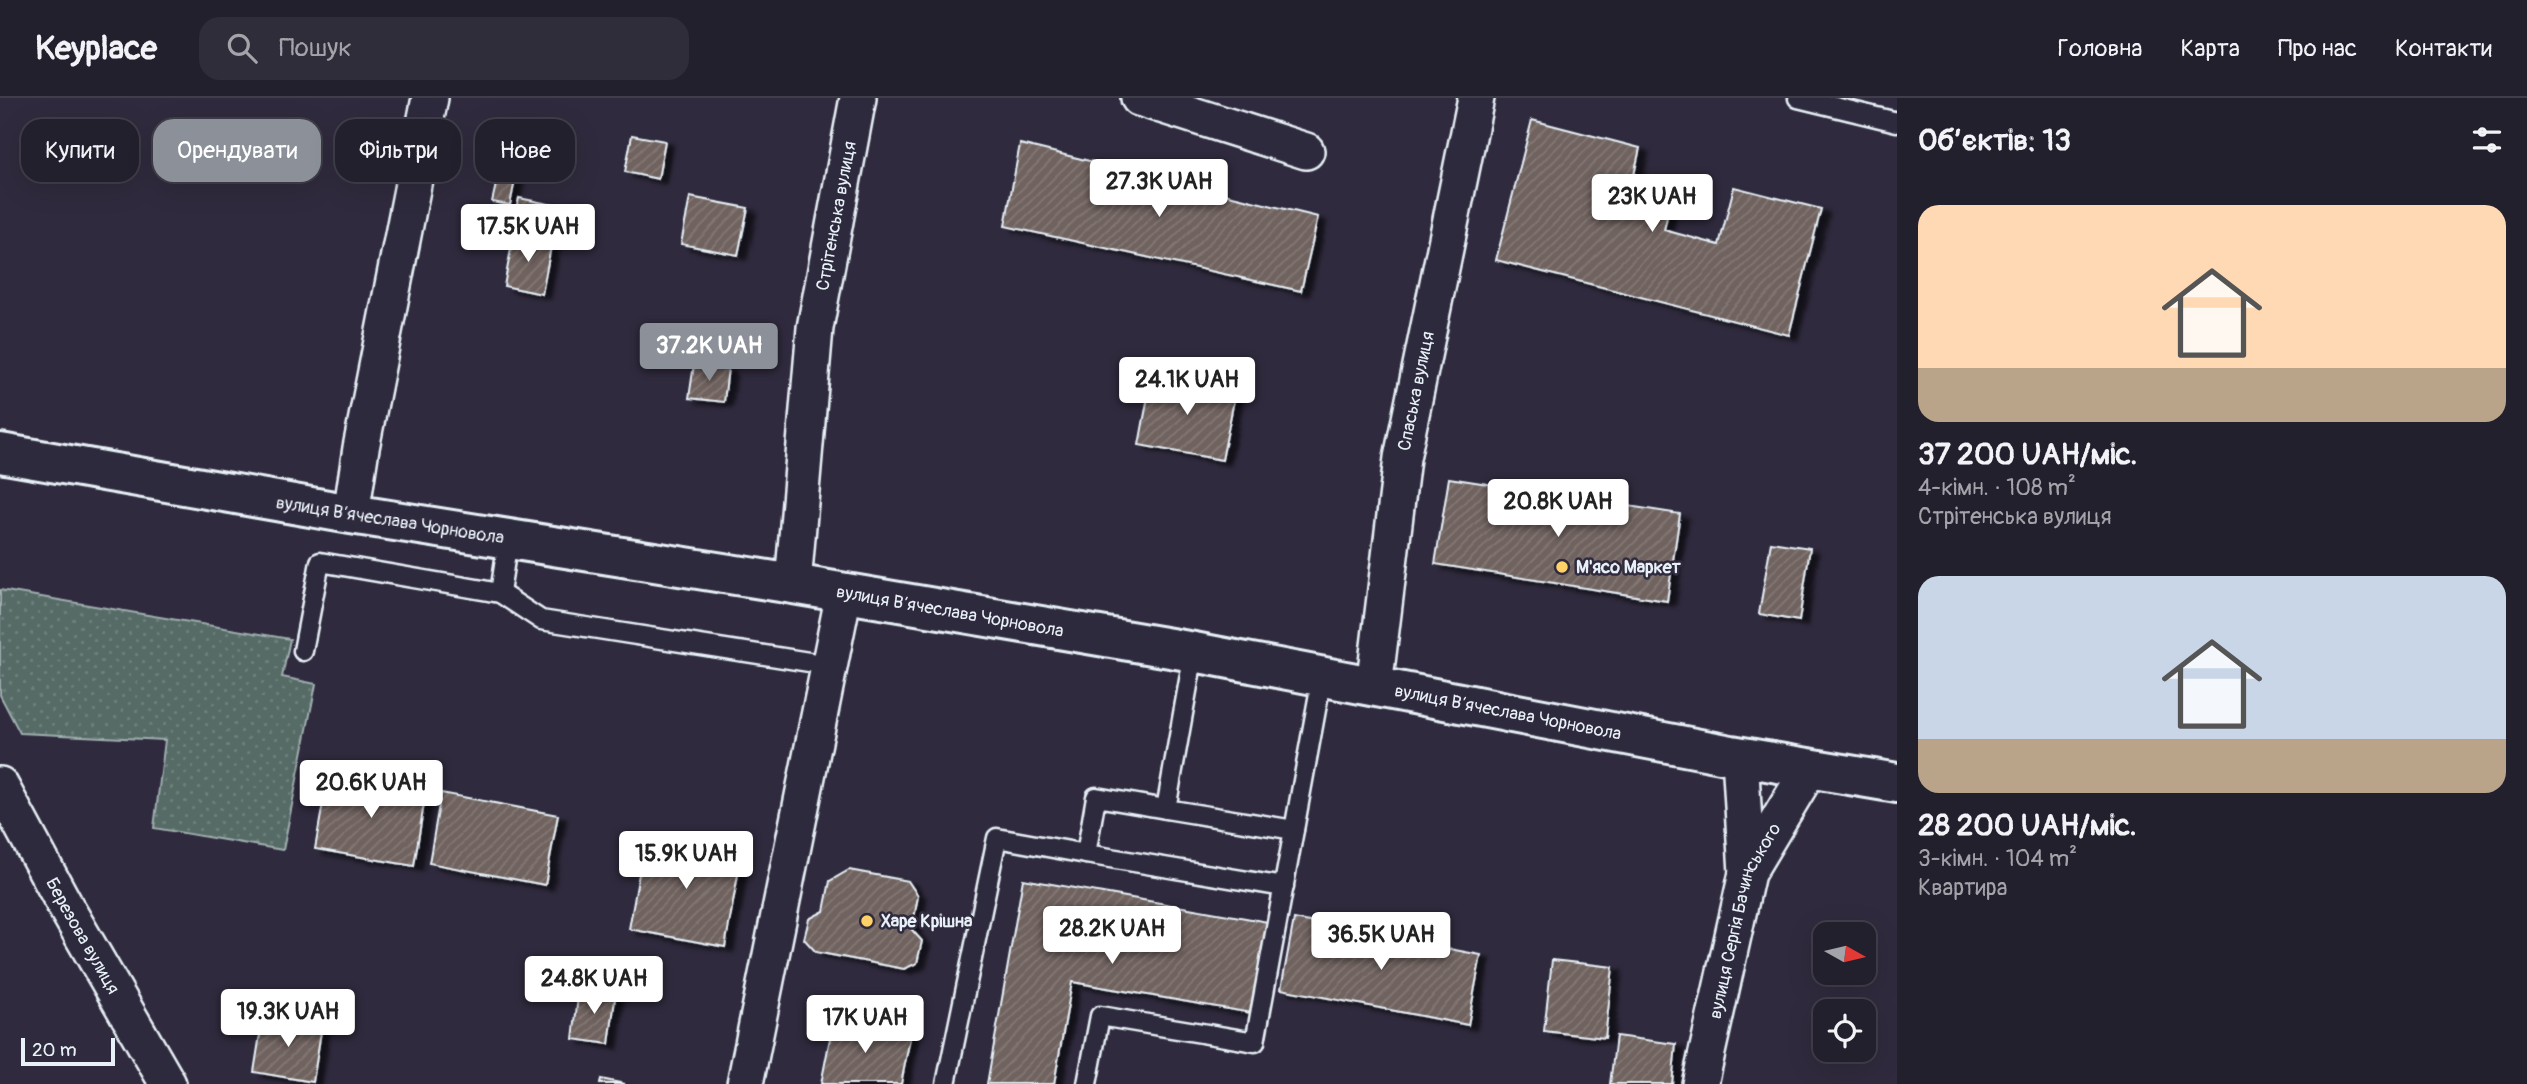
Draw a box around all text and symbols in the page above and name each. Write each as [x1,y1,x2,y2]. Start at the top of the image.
search box [199,17,689,80]
text: Keyplace [35,28,157,69]
icon: search [223,29,261,67]
text: Пошук [279,32,352,64]
text: Головна [2058,34,2142,63]
text: Карта [2180,34,2240,63]
text: Про нас [2278,34,2357,63]
text: Контакти [2395,34,2492,63]
chip: Купити [21,119,139,182]
chip: Орендувати [153,119,321,182]
chip: Фільтри [335,119,461,182]
chip: Нове [475,119,575,182]
icon: filters [2468,121,2506,159]
text: Об’єктів: 13 [1918,122,2071,159]
street label: Стрітенська вулиця [811,139,862,293]
pin: 27.3K UAH [1079,159,1239,219]
text: 27.3K UAH [1106,167,1212,196]
pin: 23K UAH [1587,174,1717,234]
text: 23K UAH [1608,182,1696,211]
pin: 17.5K UAH [448,204,608,264]
text: 17.5K UAH [477,212,579,241]
icon: home [2149,250,2275,376]
pin: 37.2K UAH [629,324,789,383]
street label: Спаська вулиця [1393,329,1440,453]
text: 37.2K UAH [656,331,762,360]
pin: 24.1K UAH [1107,358,1267,417]
text: 24.1K UAH [1135,365,1239,394]
text: 37 200 UAH/міс. [1918,436,2137,473]
text: 4-кімн. · 108 m² [1918,473,2076,502]
pin: 20.8K UAH [1478,480,1638,539]
text: 20.8K UAH [1504,487,1612,516]
street label: вулиця Вʼячеслава Чорновола [274,491,506,550]
text: Стрітенська вулиця [1918,502,2112,531]
place label: М'ясо Маркет [1576,556,1682,579]
marker: М'ясо Маркет [1554,559,1570,575]
street label: вулиця Вʼячеслава Чорновола [834,580,1065,643]
icon: home [2149,621,2275,747]
street label: вулиця Вʼячеслава Чорновола [1393,679,1623,746]
pin: 20.6K UAH [291,760,451,820]
text: 20.6K UAH [316,768,426,797]
text: 28 200 UAH/міс. [1918,807,2137,844]
street label: вулиця Сергія Бачинського [1704,819,1787,1021]
pin: 15.9K UAH [606,832,766,891]
text: 15.9K UAH [635,839,737,868]
text: 3-кімн. · 104 m² [1918,844,2077,873]
text: Квартира [1918,873,2007,902]
street label: Березова вулиця [40,874,125,998]
pin: 28.2K UAH [1032,906,1192,966]
place label: Харе Крішна [881,910,973,933]
pin: 36.5K UAH [1301,912,1461,972]
marker: Харе Крішна [859,913,875,929]
text: 28.2K UAH [1059,914,1165,943]
text: 36.5K UAH [1327,920,1435,949]
north arrow [1813,922,1876,985]
map controls [1813,922,1876,1062]
pin: 24.8K UAH [514,956,674,1016]
text: 24.8K UAH [541,964,647,993]
pin: 19.3K UAH [208,990,368,1049]
pin: 17K UAH [800,996,930,1055]
text: 19.3K UAH [237,997,339,1026]
button: locate [1813,999,1876,1062]
text: 17K UAH [823,1003,907,1032]
scale bar [21,1035,116,1067]
text: 20 m [32,1038,77,1062]

